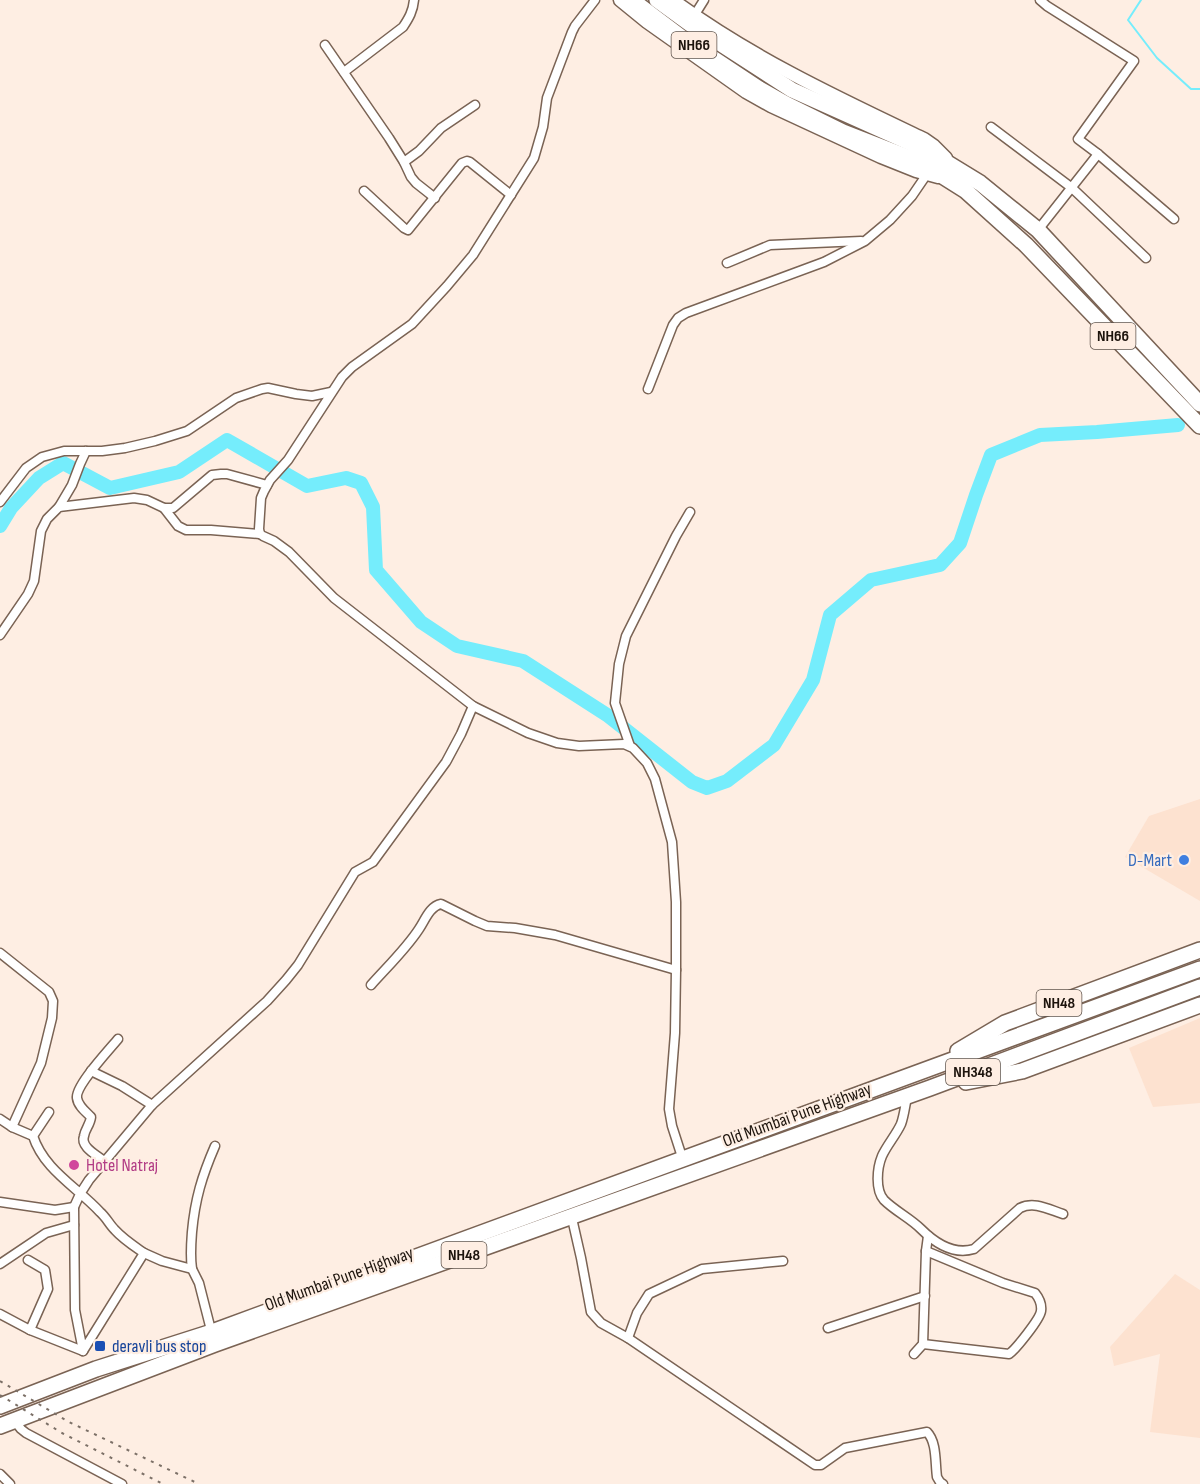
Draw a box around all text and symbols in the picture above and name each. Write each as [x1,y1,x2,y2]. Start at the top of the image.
road number: NH66 [672,32,716,58]
road number: NH66 [1090,323,1136,349]
place label: D-Mart [1128,850,1172,871]
marker: D-Mart [1177,853,1191,867]
road number: NH48 [1036,990,1082,1016]
road number: NH348 [946,1059,1000,1085]
street label: Old Mumbai Pune Highway [720,1078,874,1152]
place label: Hotel Natraj [86,1155,158,1176]
marker: Hotel Natraj [67,1158,81,1172]
street label: Old Mumbai Pune Highway [262,1242,416,1316]
road number: NH48 [442,1242,486,1268]
place label: deravli bus stop [112,1336,206,1357]
marker: deravli bus stop [93,1339,107,1353]

